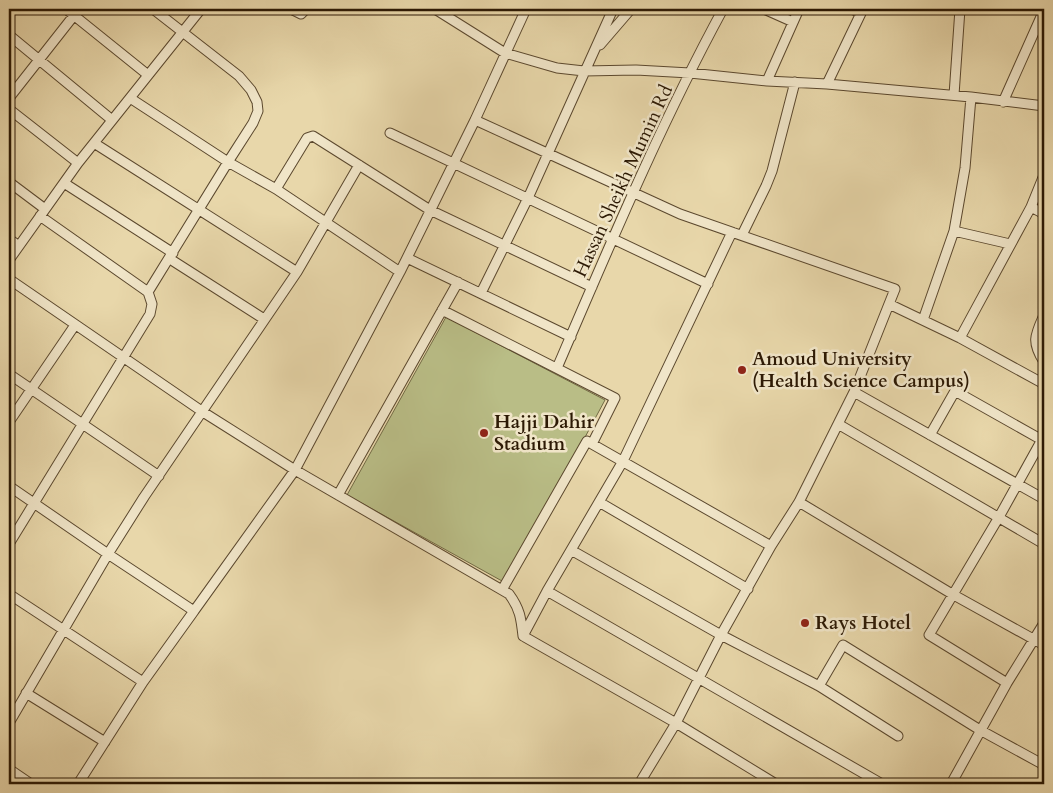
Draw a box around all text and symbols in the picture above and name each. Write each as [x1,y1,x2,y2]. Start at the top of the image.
street label: Hassan Sheikh Mumin Rd [567,81,679,281]
place label: Amoud University (Health Science Campus) [752,346,970,394]
marker: Amoud University (Health Science Campus) [736,364,748,376]
place label: Hajji Dahir Stadium [494,409,595,457]
marker: Hajji Dahir Stadium [478,427,490,439]
place label: Rays Hotel [815,610,911,636]
marker: Rays Hotel [799,617,811,629]

